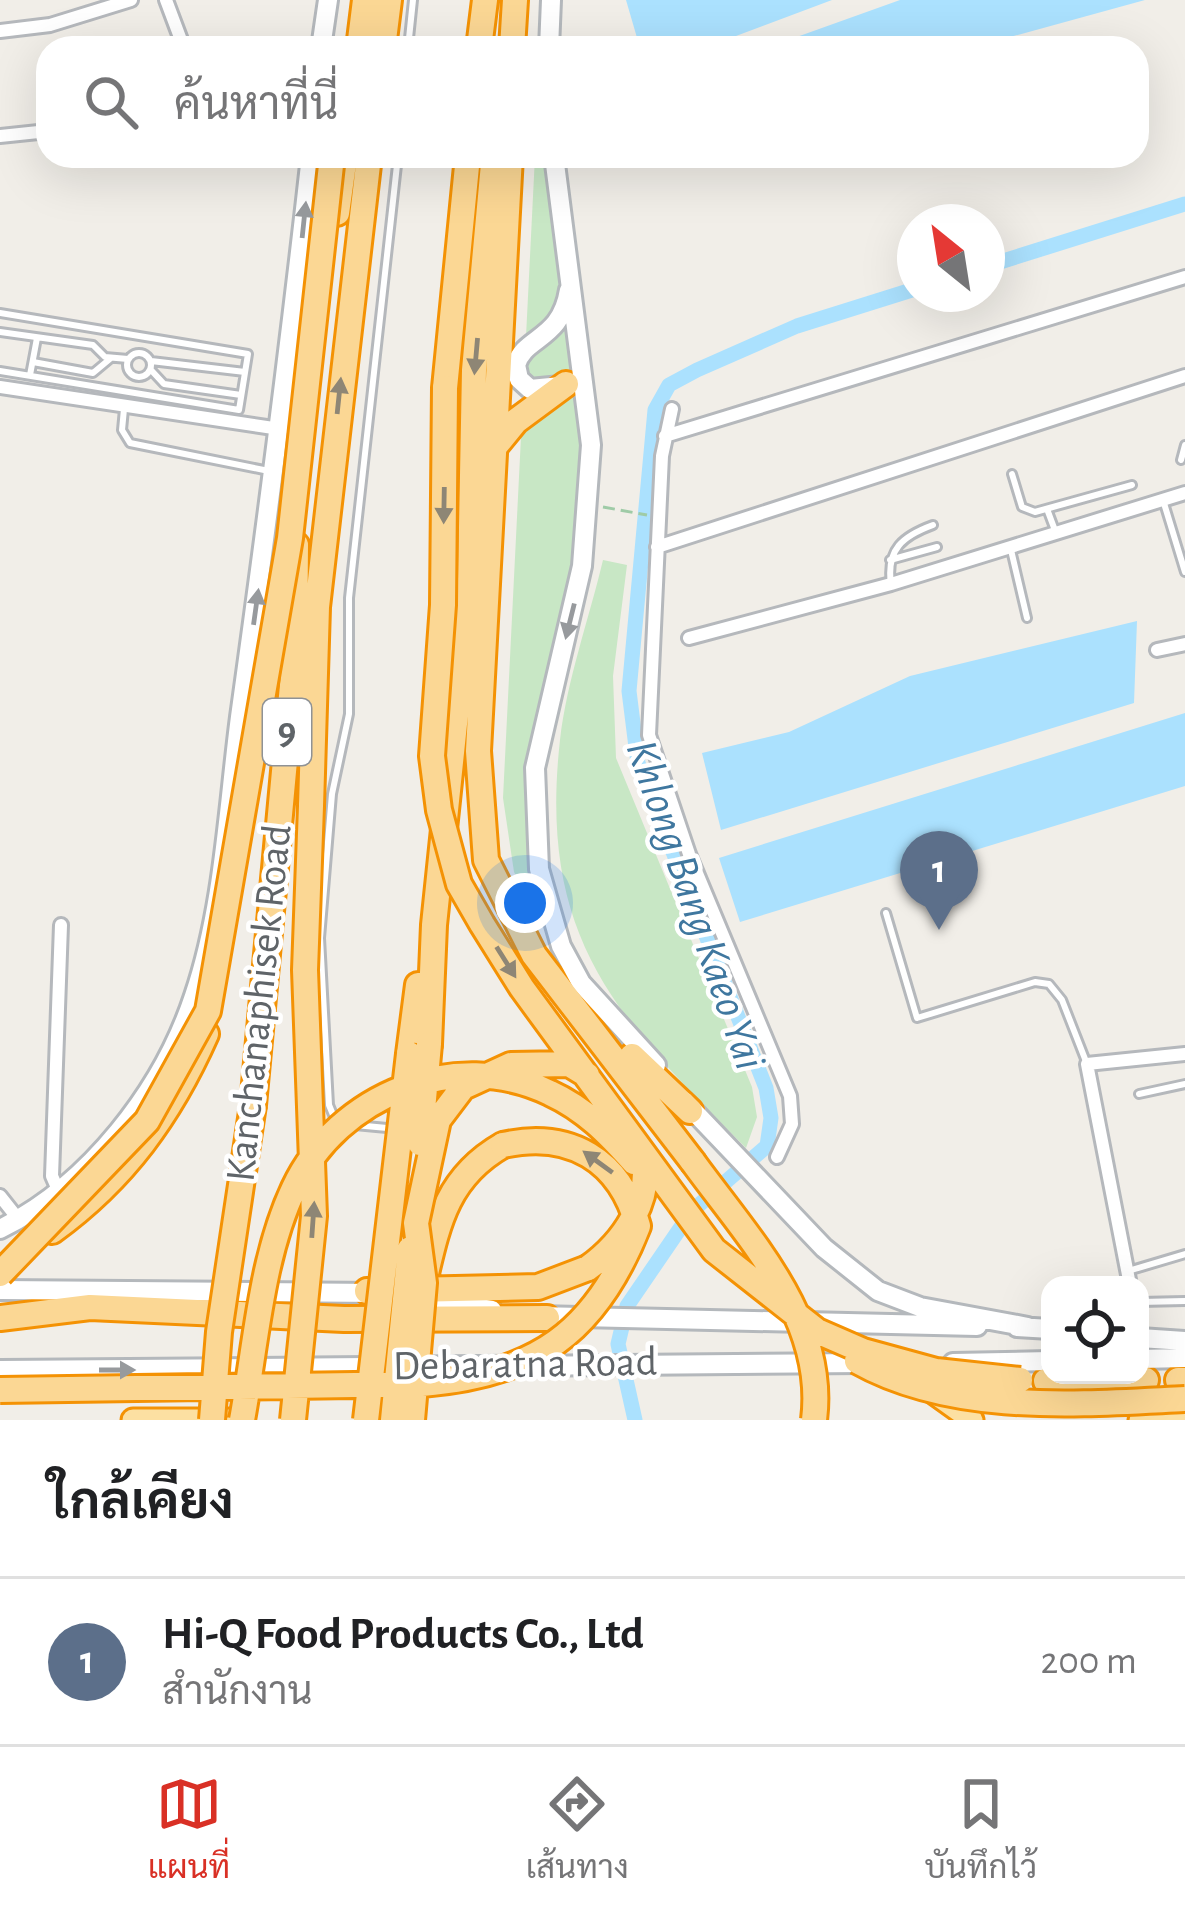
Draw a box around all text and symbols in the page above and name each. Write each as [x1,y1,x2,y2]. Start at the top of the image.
search box [36,36,1149,168]
icon: search [78,69,144,135]
text: ค้นหาที่นี่ [174,83,338,128]
one-way arrow [294,200,313,238]
north arrow [897,204,1005,312]
one-way arrow [466,338,485,375]
one-way arrow [329,377,348,414]
one-way arrow [434,487,454,525]
one-way arrow [247,587,266,625]
one-way arrow [560,603,579,640]
road number: 9 [263,699,311,765]
water label: Khlong Bang Kaeo Yai [618,734,772,1076]
street label: Kanchanaphisek Road [219,822,299,1184]
pin: 1 [900,831,978,930]
your location [495,873,555,933]
one-way arrow [494,946,516,979]
one-way arrow [582,1151,614,1174]
one-way arrow [304,1200,323,1238]
map controls [1041,1276,1149,1384]
button: locate [1041,1276,1149,1384]
street label: Debaratna Road [392,1341,658,1387]
one-way arrow [99,1360,137,1380]
text: ใกล้เคียง [48,1477,234,1528]
text: Hi-Q Food Products Co., Ltd [162,1612,644,1657]
text: 1 [80,1642,94,1681]
text: 200 m [1040,1642,1137,1681]
text: สำนักงาน [162,1673,312,1712]
tab: แผนที่ [148,1771,230,1889]
tab: เส้นทาง [526,1771,629,1889]
tab: บันทึกไว้ [924,1771,1037,1889]

